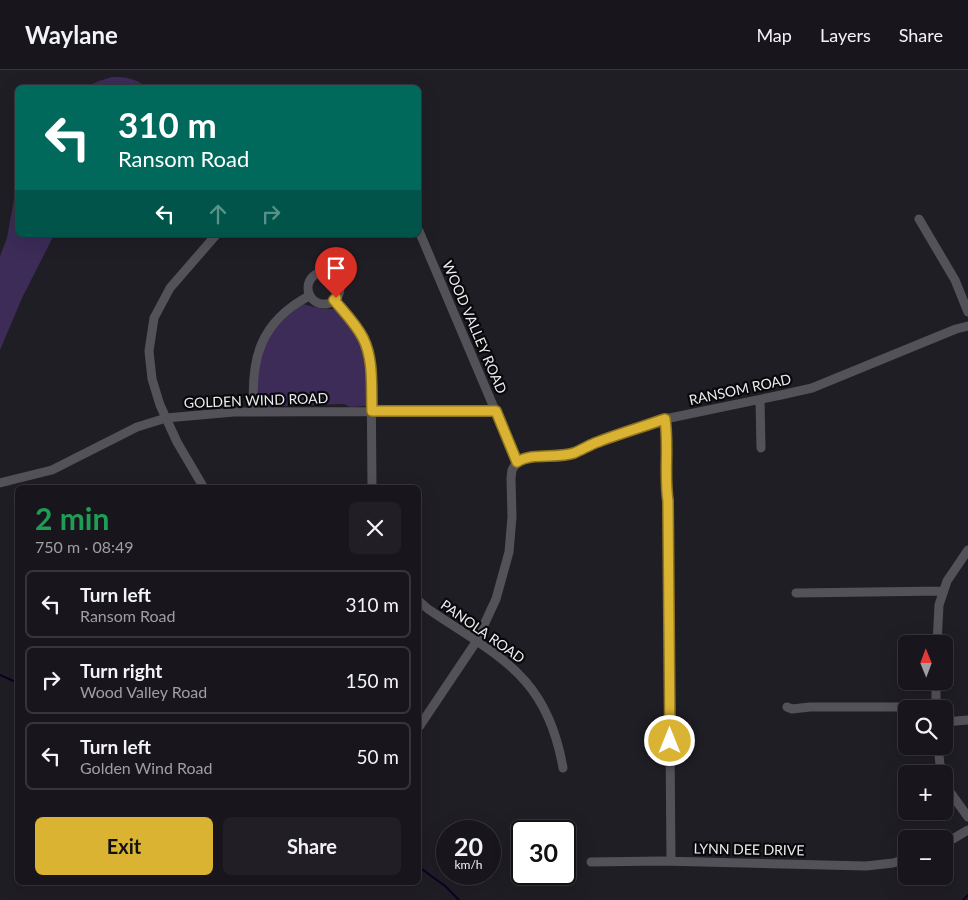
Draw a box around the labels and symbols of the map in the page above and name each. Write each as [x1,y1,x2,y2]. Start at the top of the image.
pin [315,247,357,298]
street label: WOOD VALLEY ROAD [439,258,511,396]
street label: RANSOM ROAD [687,370,793,408]
street label: GOLDEN WIND ROAD [183,389,329,411]
street label: PANOLA ROAD [438,596,528,666]
north arrow [898,635,952,690]
position arrow [643,714,695,766]
speed limit sign: 30 [511,820,576,885]
street label: LYNN DEE DRIVE [693,840,805,858]

